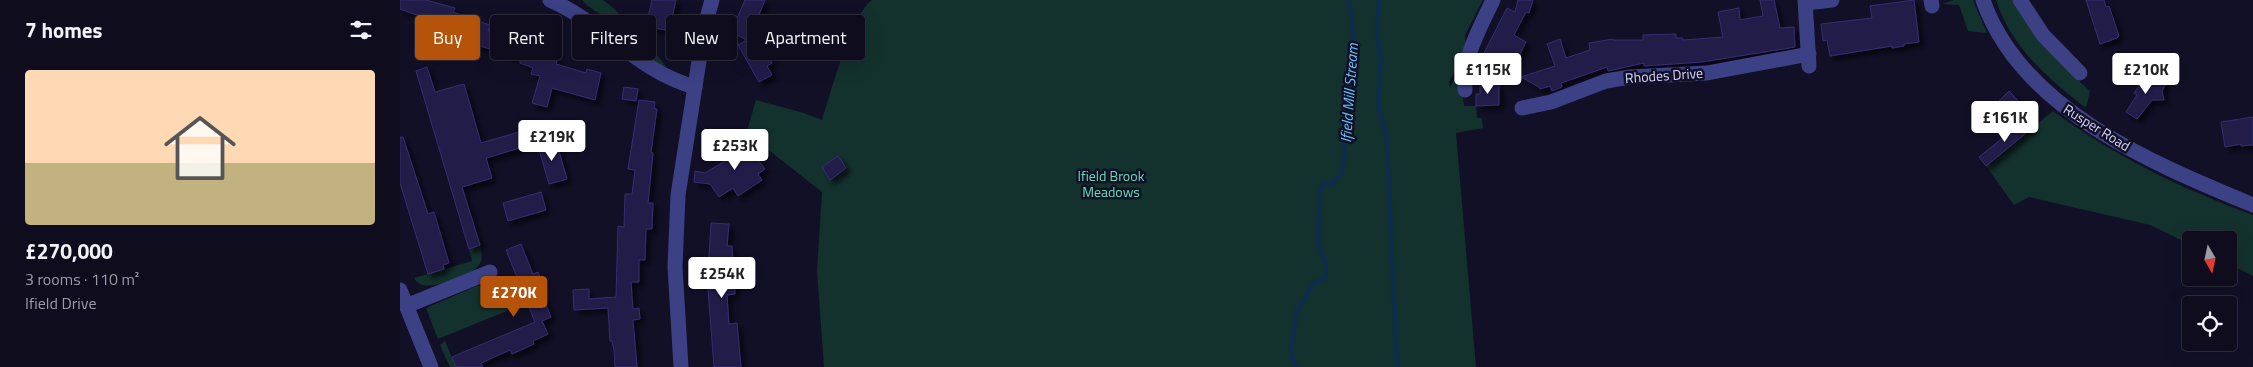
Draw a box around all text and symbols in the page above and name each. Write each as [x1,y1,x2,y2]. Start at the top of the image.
text: 7 homes [25,14,102,46]
chip: Buy [415,15,480,60]
chip: Rent [490,15,562,60]
chip: Filters [572,15,656,60]
chip: New [666,15,737,60]
chip: Apartment [747,15,865,60]
icon: filters [347,16,375,44]
water label: Ifield Mill Stream [1334,42,1364,143]
pin: £115K [1453,52,1523,95]
pin: £210K [2111,52,2181,95]
text: £115K [1465,57,1511,81]
text: £210K [2123,57,2169,81]
street label: Rhodes Drive [1624,62,1704,88]
street label: Rusper Road [2060,98,2134,156]
pin: £161K [1970,100,2040,143]
icon: home [155,103,245,193]
text: £161K [1982,105,2028,129]
pin: £219K [517,120,587,162]
text: £219K [529,124,575,148]
pin: £253K [700,128,770,171]
text: £253K [712,133,758,157]
park label: Ifield Brook Meadows [1078,165,1145,202]
north arrow [2182,231,2238,286]
map controls [2182,231,2237,351]
text: £270,000 [25,235,113,267]
pin: £254K [687,256,757,299]
text: £254K [699,261,745,285]
text: 3 rooms · 110 m² [25,267,139,291]
pin: £270K [479,276,549,318]
text: £270K [491,280,537,304]
text: Ifield Drive [25,291,97,315]
button: locate [2182,296,2237,351]

